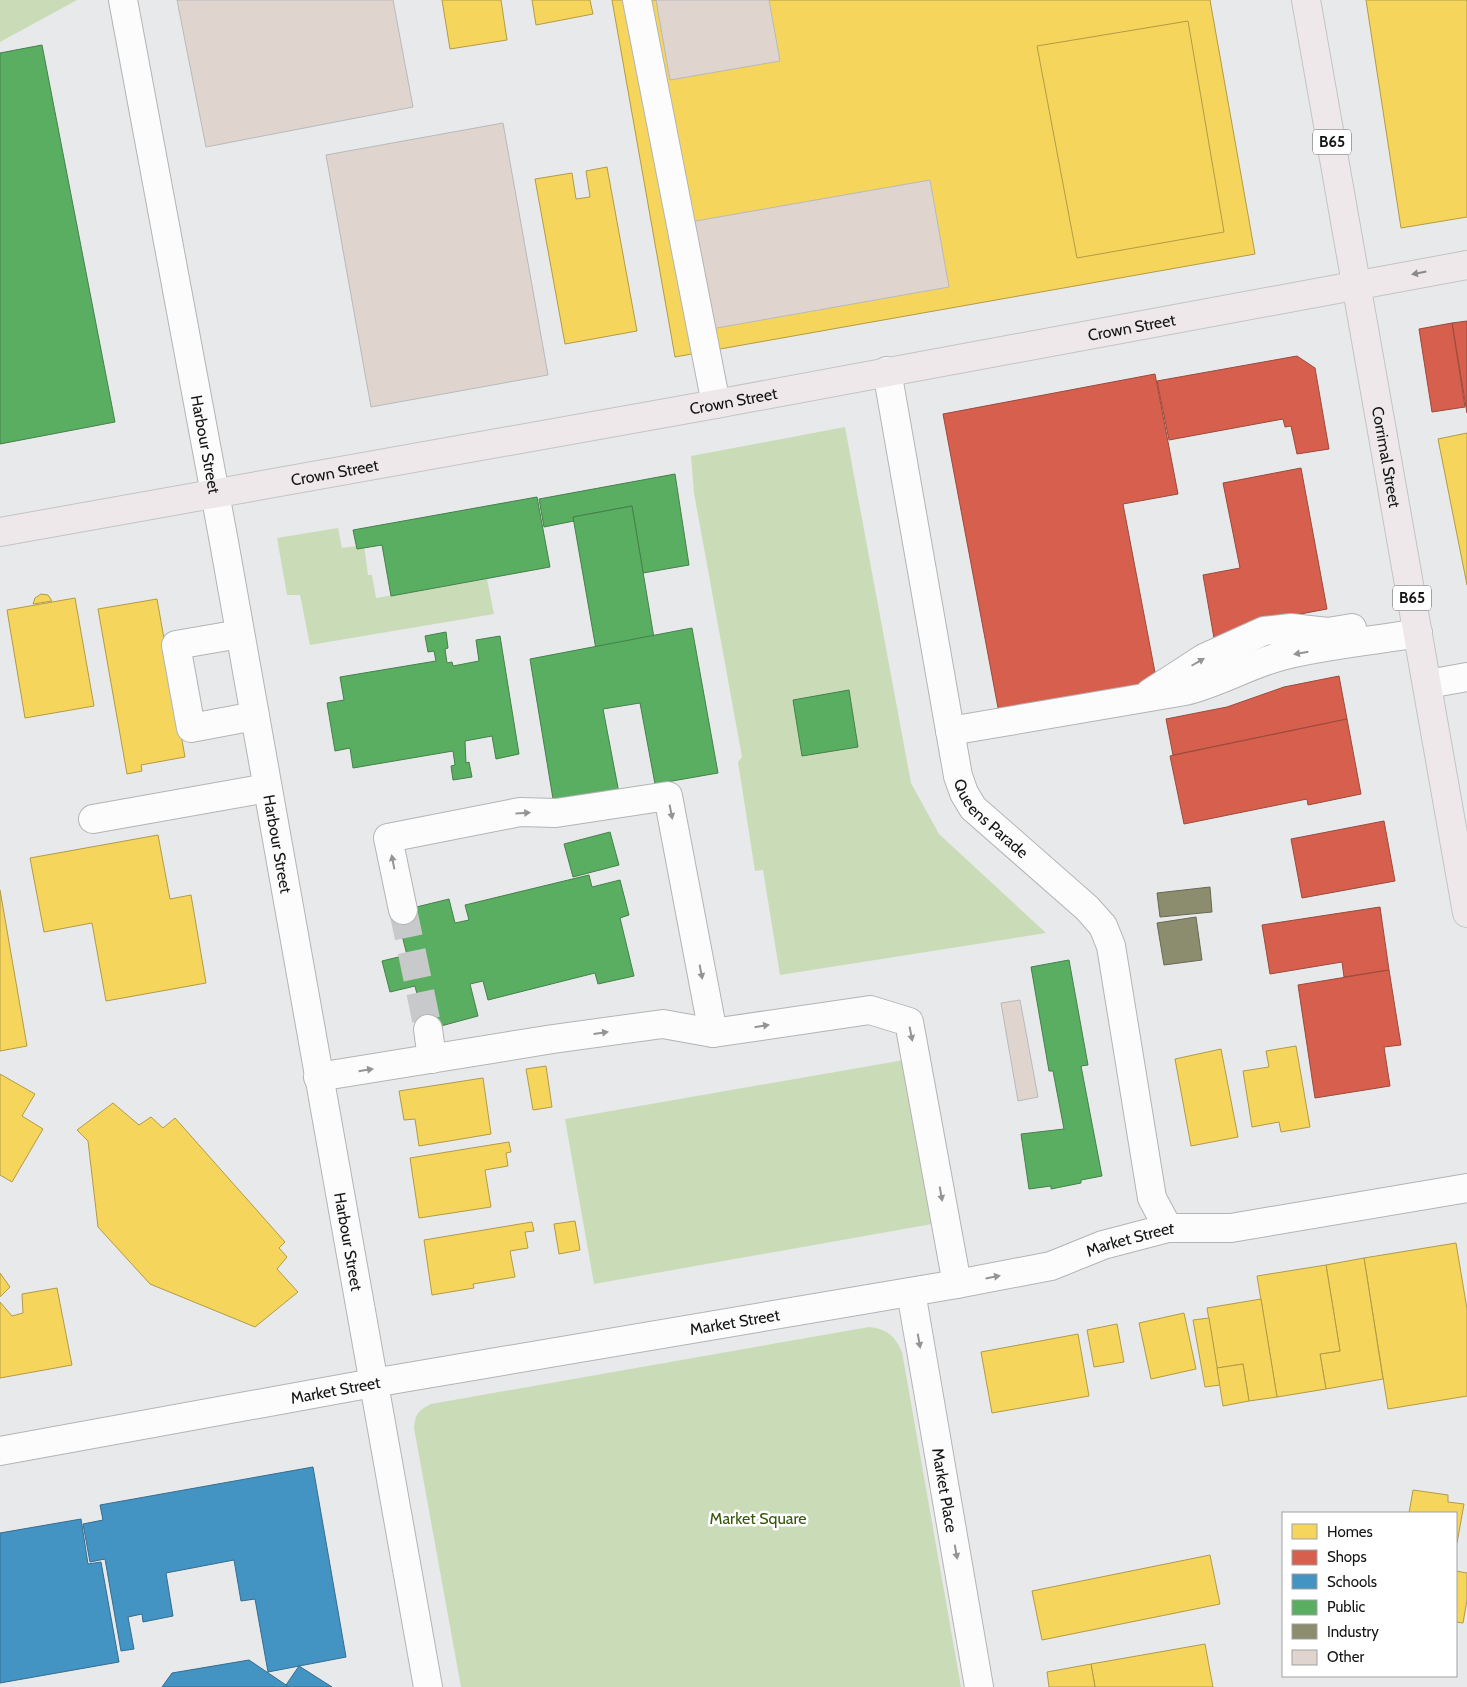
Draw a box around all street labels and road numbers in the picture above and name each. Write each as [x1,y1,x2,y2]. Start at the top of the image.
road number: B65 [1313,130,1351,154]
street label: Crown Street [1086,310,1178,344]
street label: Crown Street [688,383,779,418]
street label: Harbour Street [187,394,224,496]
street label: Corrimal Street [1368,405,1405,510]
street label: Crown Street [289,455,381,489]
road number: B65 [1393,586,1431,610]
street label: Queens Parade [950,776,1032,862]
street label: Harbour Street [260,793,296,895]
street label: Harbour Street [331,1191,367,1293]
street label: Market Street [1083,1219,1175,1260]
street label: Market Street [688,1305,782,1339]
street label: Market Street [289,1372,382,1407]
street label: Market Place [928,1446,962,1534]

